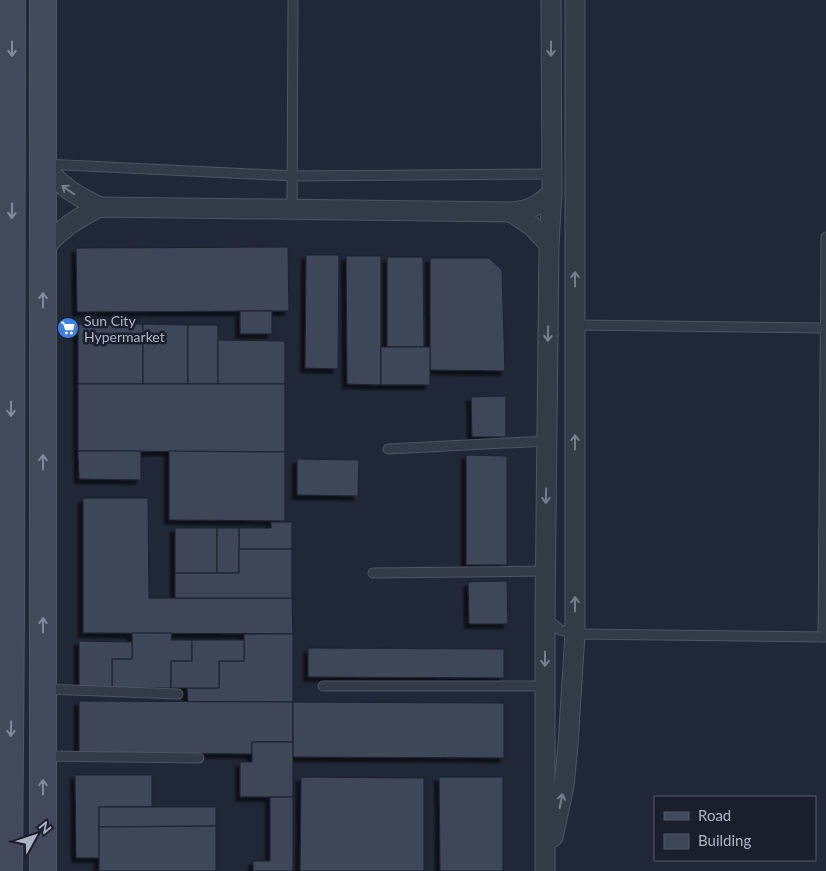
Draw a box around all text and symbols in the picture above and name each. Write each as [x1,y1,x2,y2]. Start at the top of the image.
one-way arrow [7,40,17,56]
one-way arrow [546,40,556,56]
one-way arrow [61,185,75,195]
one-way arrow [7,203,16,219]
one-way arrow [570,271,580,288]
one-way arrow [38,292,48,308]
place label: Sun City Hypermarket [84,312,165,345]
supermarket icon: Sun City Hypermarket [56,316,80,340]
one-way arrow [543,325,553,341]
one-way arrow [6,400,16,416]
one-way arrow [570,434,580,450]
one-way arrow [38,455,48,471]
one-way arrow [541,488,551,504]
one-way arrow [570,596,580,612]
one-way arrow [38,617,48,634]
one-way arrow [540,650,550,666]
one-way arrow [6,720,16,736]
one-way arrow [38,780,48,796]
one-way arrow [556,793,566,809]
legend [654,796,816,861]
text: Road [698,806,731,824]
north arrow [10,811,60,861]
text: N [35,818,55,837]
text: Building [698,831,751,849]

